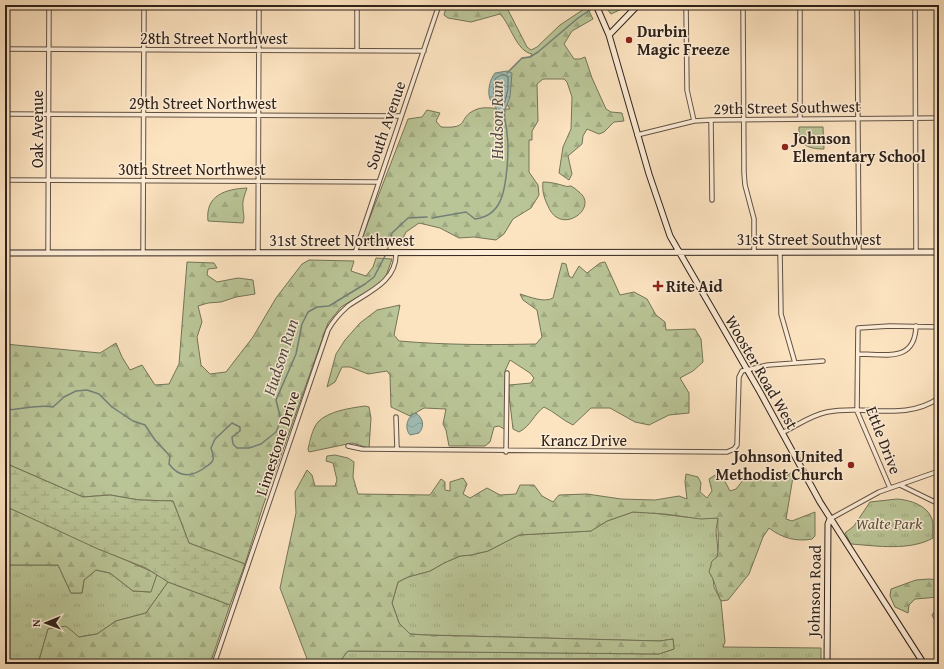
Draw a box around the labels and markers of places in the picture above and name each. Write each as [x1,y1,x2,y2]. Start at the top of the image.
place label: Durbin Magic Freeze [637,19,730,61]
marker: Durbin Magic Freeze [624,35,634,45]
place label: Johnson Elementary School [790,126,926,168]
marker: Johnson Elementary School [780,142,790,152]
place label: Rite Aid [666,274,724,298]
marker: Rite Aid [653,281,663,291]
place label: Johnson United Methodist Church [715,444,844,486]
marker: Johnson United Methodist Church [846,460,856,470]

